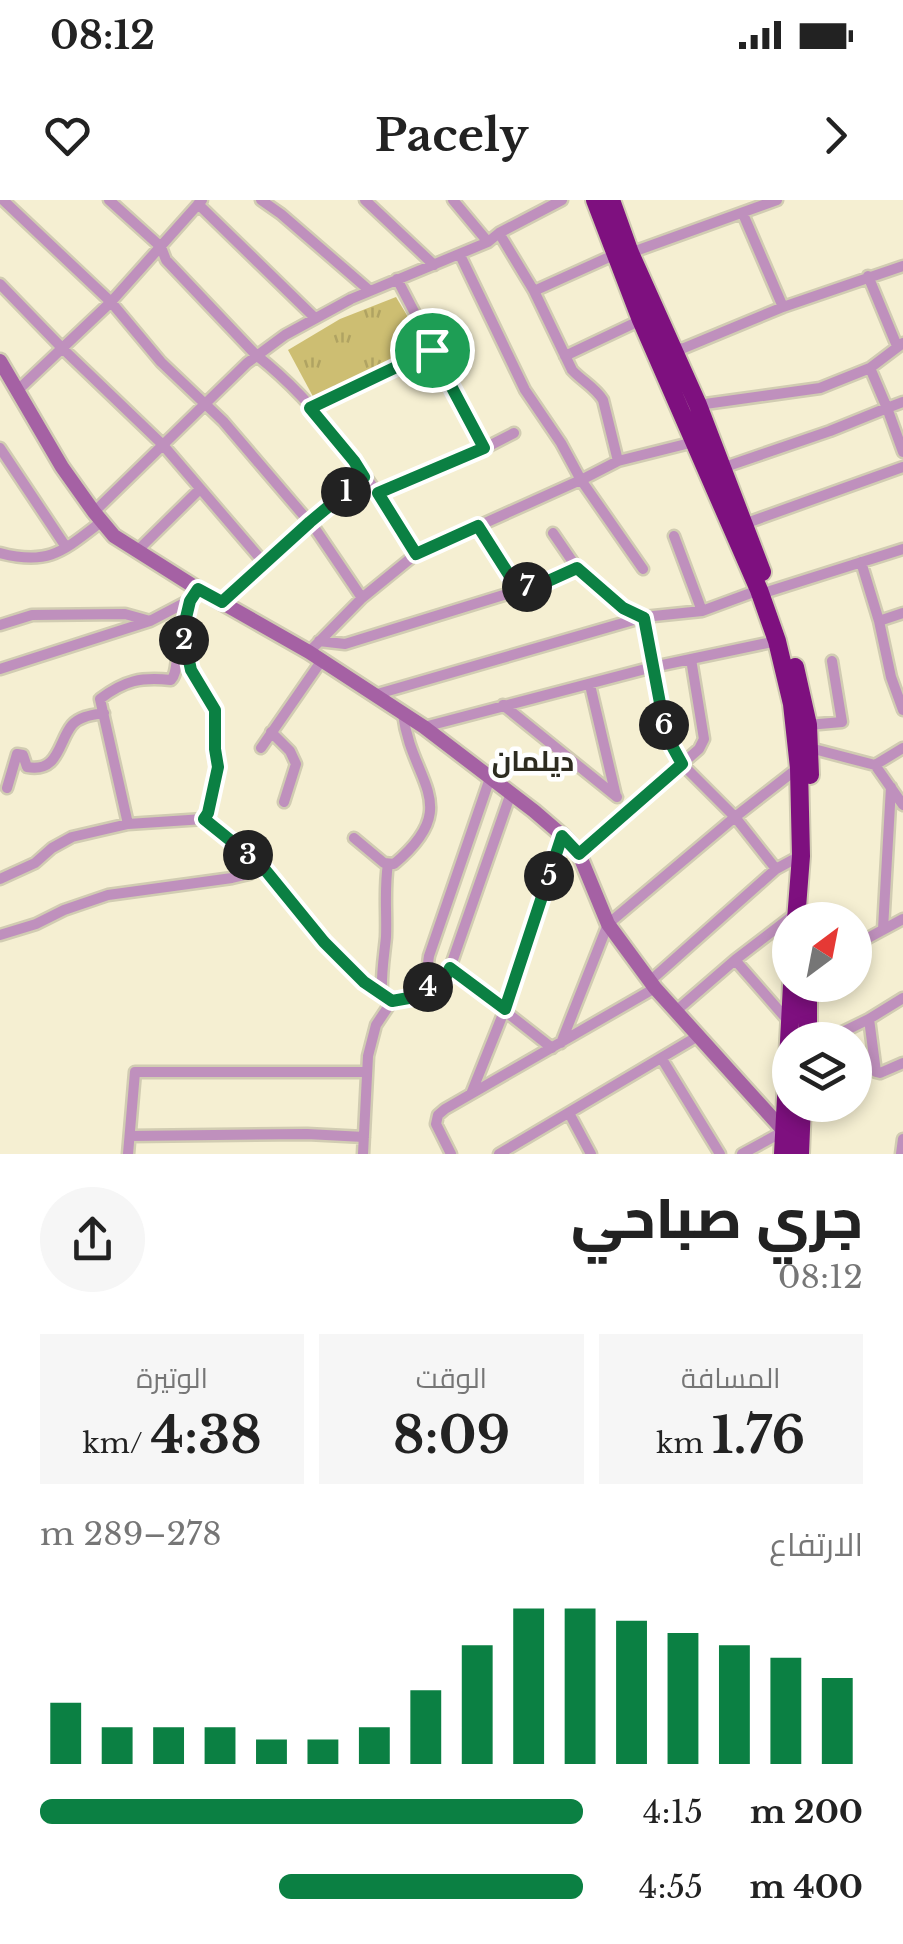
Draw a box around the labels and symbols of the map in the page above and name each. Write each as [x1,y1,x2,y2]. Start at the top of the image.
pin [390,308,475,393]
pin: 1 [321,467,371,517]
pin: 7 [502,562,552,612]
pin: 2 [159,615,209,665]
pin: 6 [639,700,689,750]
district label: دیلمان [492,744,574,779]
pin: 3 [223,830,273,880]
pin: 5 [524,851,574,901]
north arrow [772,902,872,1002]
pin: 4 [403,962,453,1012]

